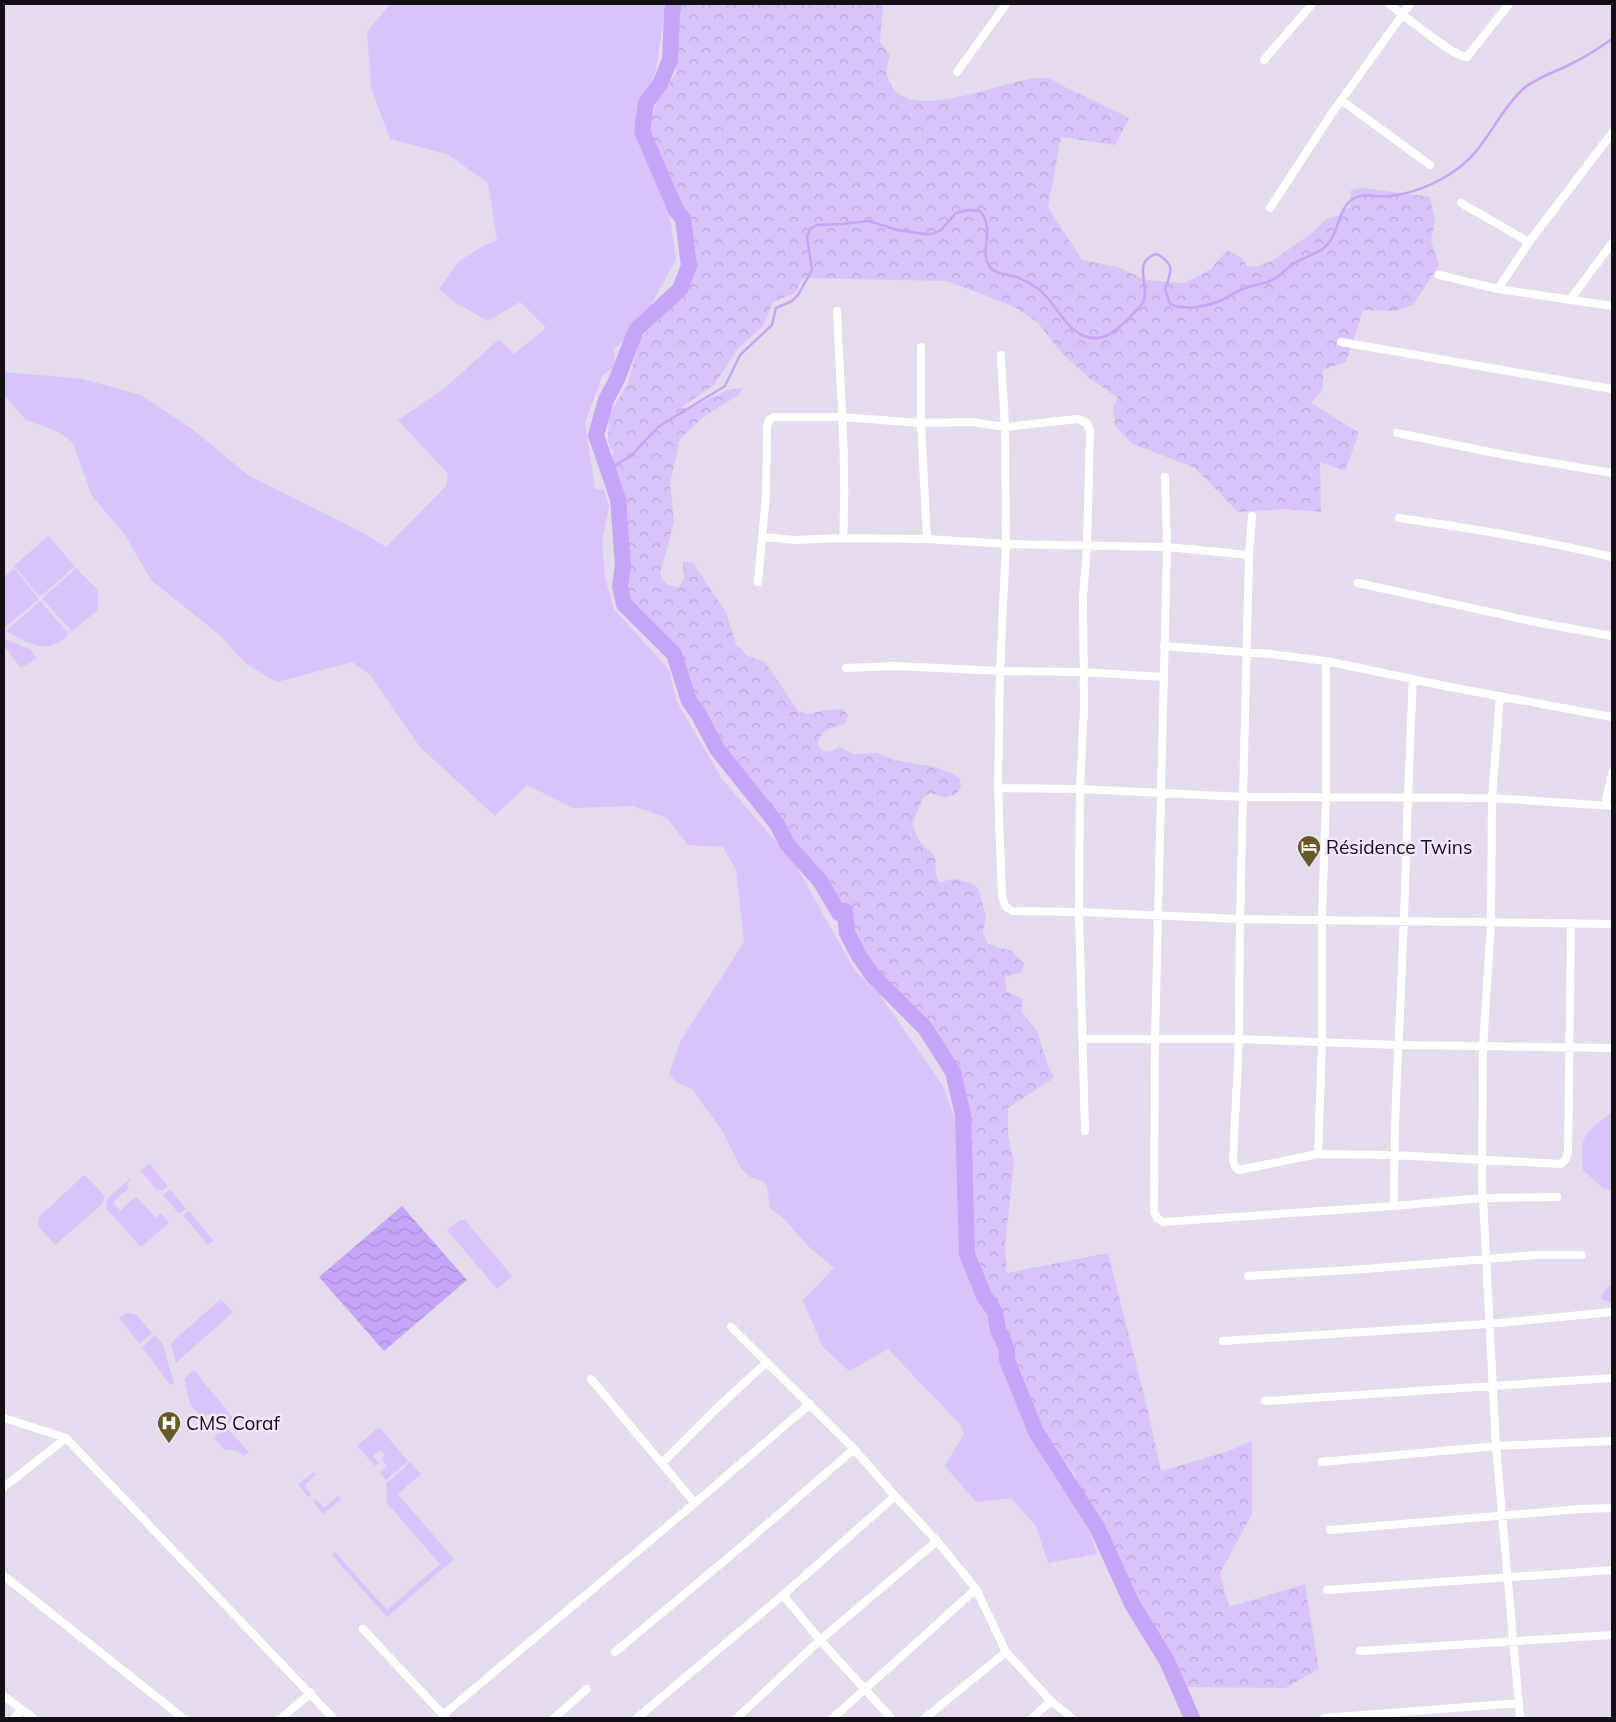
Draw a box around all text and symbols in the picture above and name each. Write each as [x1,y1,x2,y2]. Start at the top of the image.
hotel icon: Résidence Twins [1296,834,1322,868]
place label: Résidence Twins [1326,835,1472,859]
hospital icon: CMS Coraf [156,1410,182,1444]
place label: CMS Coraf [186,1411,280,1435]

